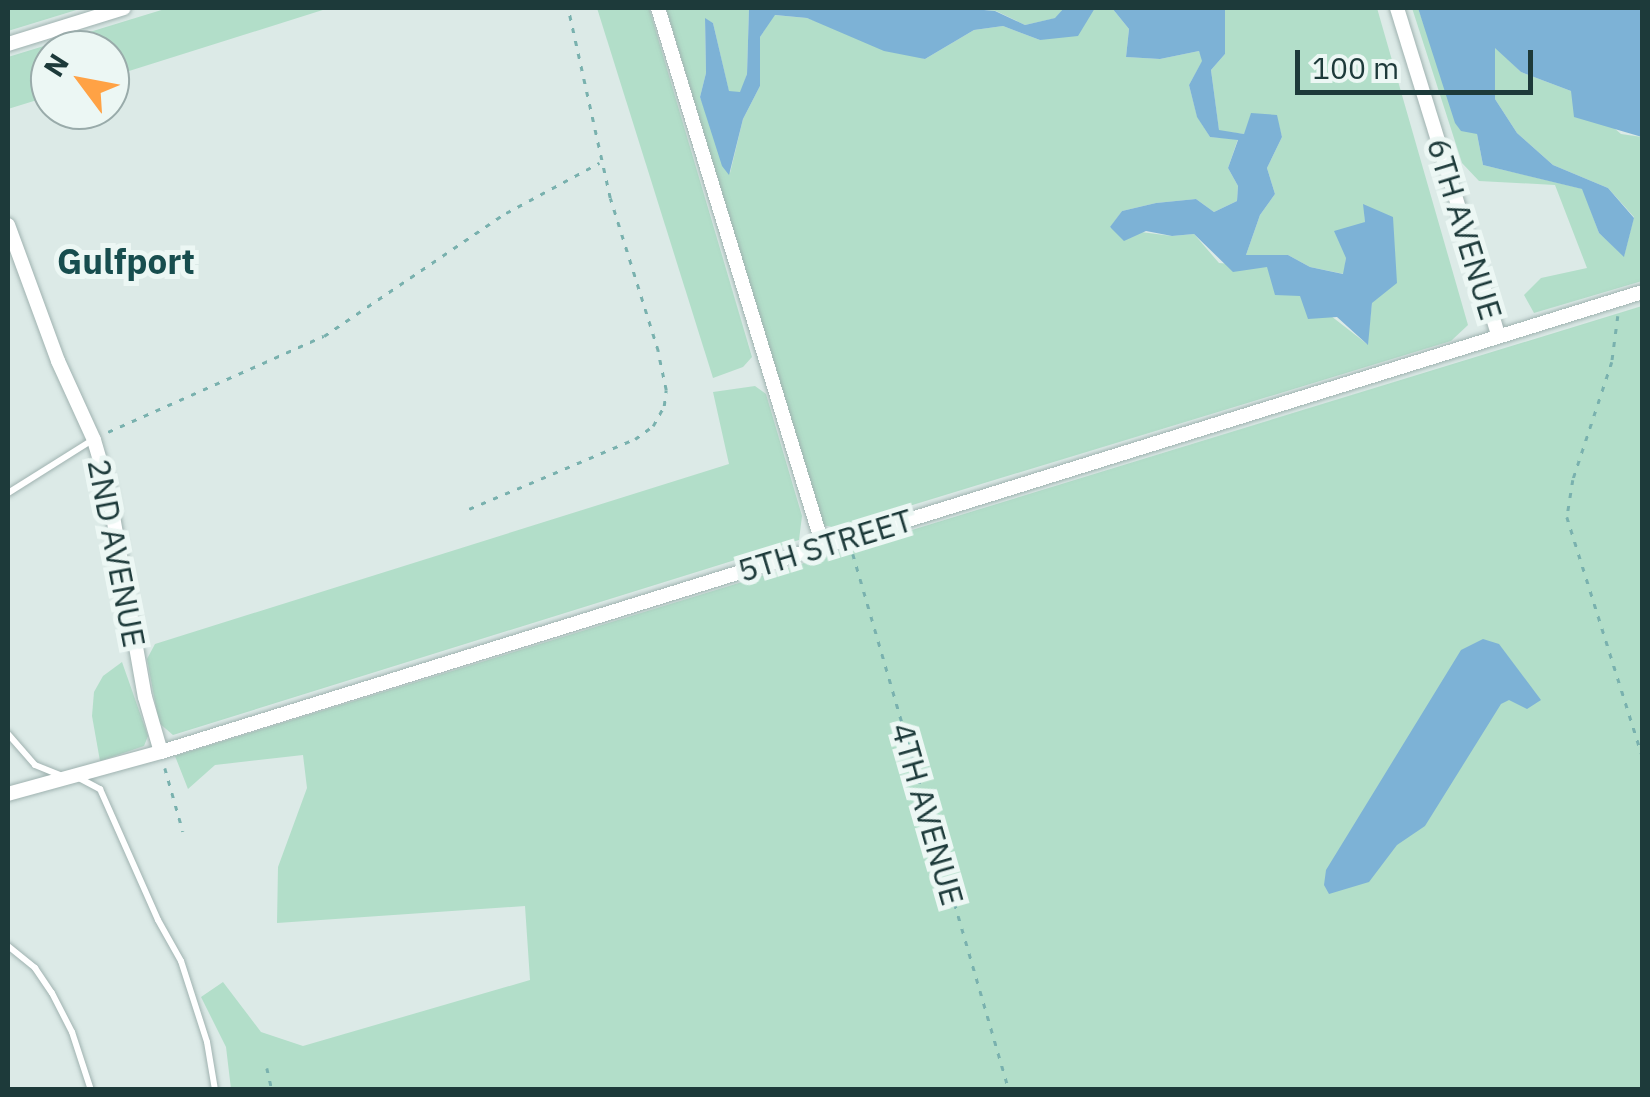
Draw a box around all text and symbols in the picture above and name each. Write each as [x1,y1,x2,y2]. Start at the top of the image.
north arrow [30,30,130,130]
scale bar [1300,30,1538,92]
text: N [35,46,77,83]
text: 100 m [1312,48,1399,87]
street label: 6TH AVENUE [1419,133,1511,325]
district label: Gulfport [57,240,195,282]
street label: 2ND AVENUE [80,456,154,650]
street label: 5TH STREET [733,500,917,590]
street label: 4TH AVENUE [884,718,972,910]

